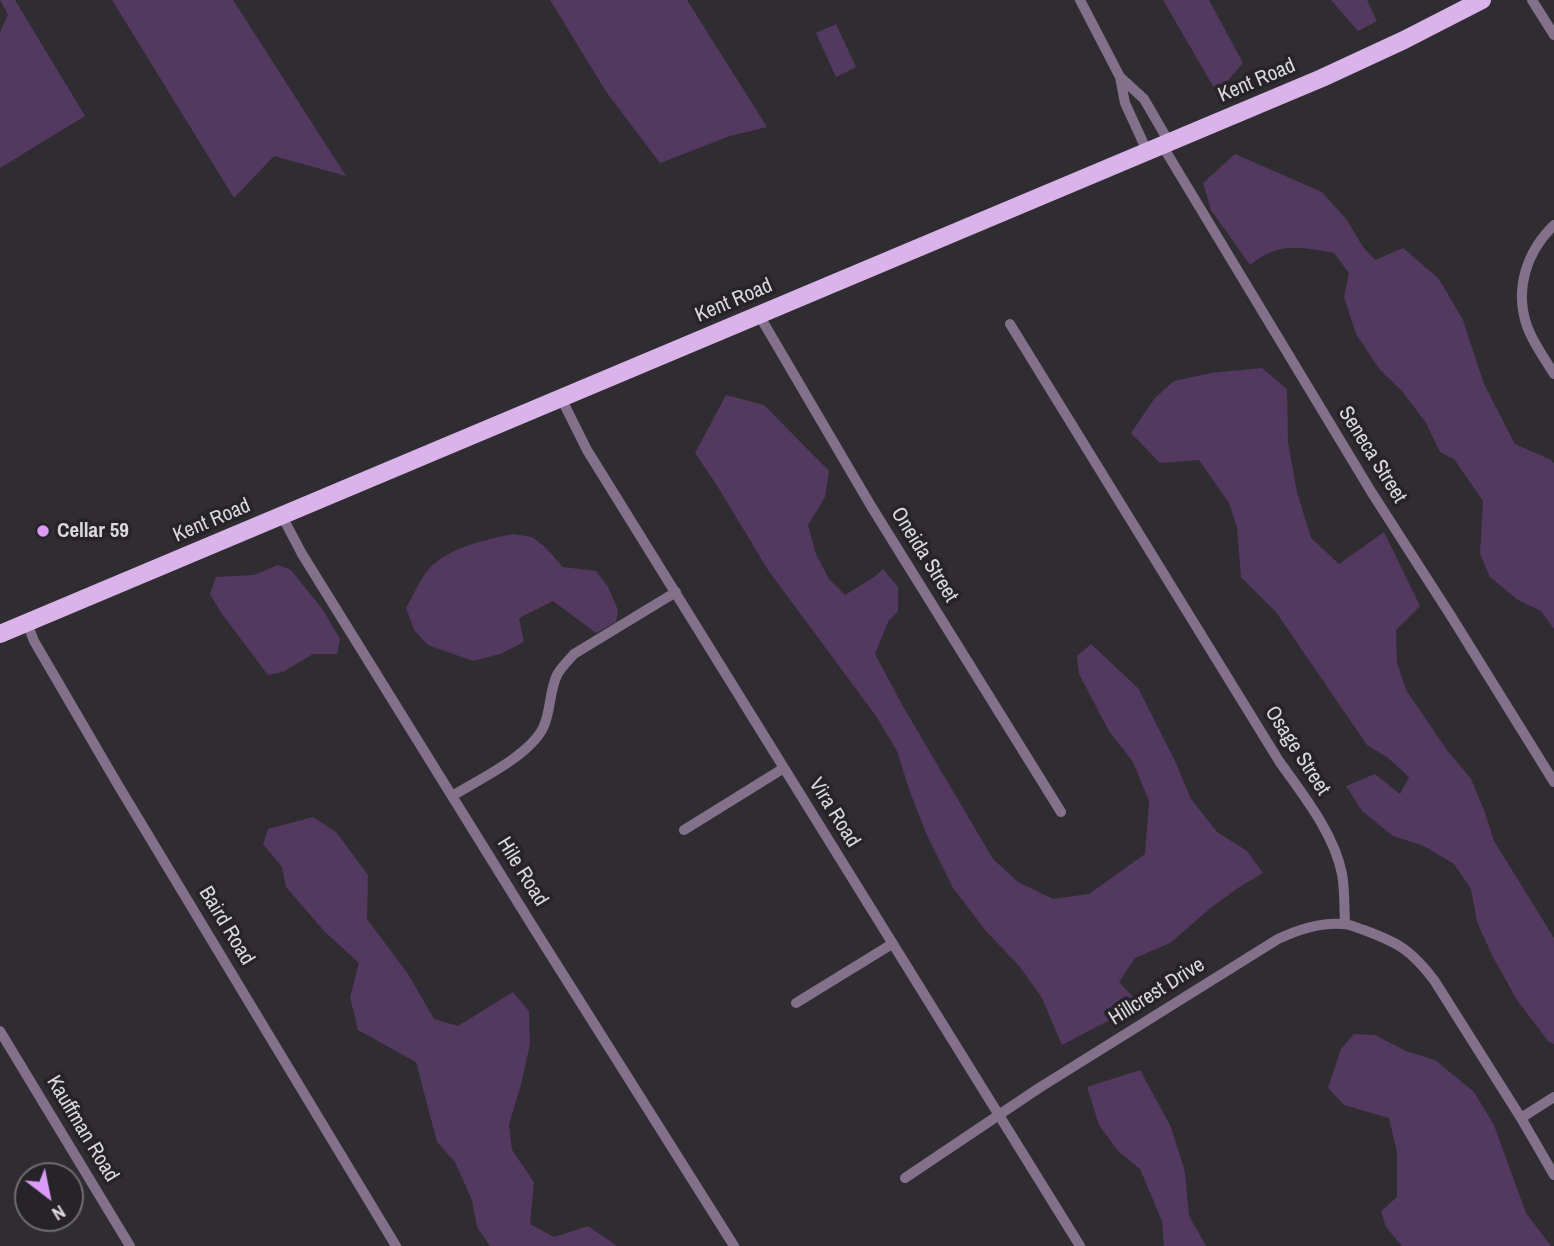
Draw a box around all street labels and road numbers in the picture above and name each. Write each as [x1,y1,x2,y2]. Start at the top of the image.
street label: Kent Road [1215,54,1299,108]
street label: Kent Road [692,274,776,328]
street label: Seneca Street [1332,402,1412,508]
street label: Kent Road [170,494,254,548]
street label: Oneida Street [885,503,963,607]
street label: Osage Street [1259,702,1335,800]
street label: Vira Road [803,774,865,852]
street label: Hile Road [491,833,553,911]
street label: Baird Road [193,882,259,970]
street label: Hillcrest Drive [1104,953,1210,1031]
street label: Kauffman Road [40,1071,124,1187]

